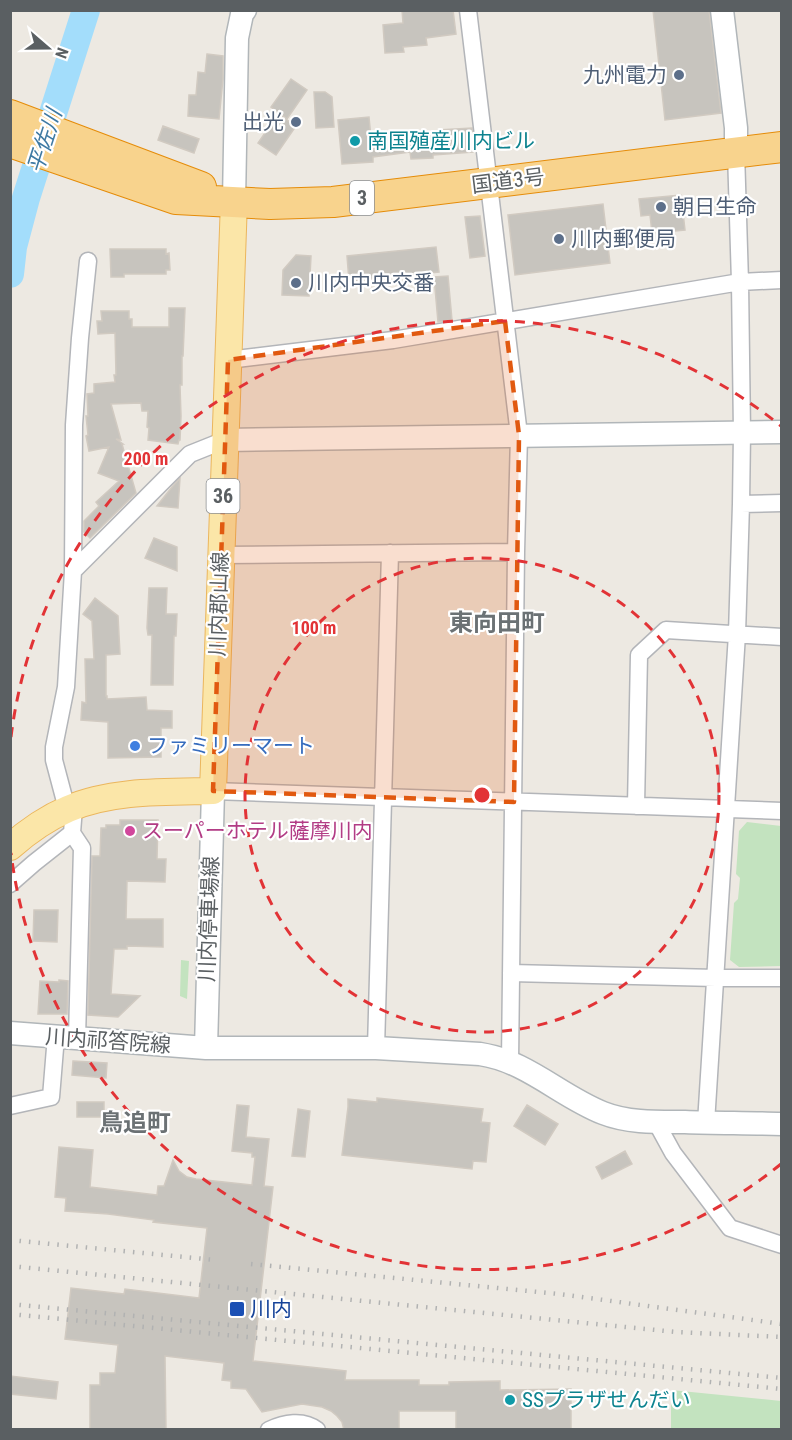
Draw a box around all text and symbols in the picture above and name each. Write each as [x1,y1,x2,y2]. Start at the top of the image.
north arrow [18,18,78,78]
text: N [51,45,72,61]
place label: 九州電力 [583,63,667,87]
marker: 九州電力 [672,68,686,82]
water label: 平佐川 [22,104,67,176]
place label: 出光 [242,110,284,134]
marker: 出光 [289,115,303,129]
place label: 南国殖産川内ビル [367,129,535,153]
marker: 南国殖産川内ビル [348,134,362,148]
street label: 国道3号 [470,165,546,197]
road number: 3 [350,181,374,215]
place label: 朝日生命 [673,195,757,219]
marker: 朝日生命 [654,200,668,214]
place label: 川内郵便局 [571,227,676,251]
marker: 川内郵便局 [552,232,566,246]
place label: 川内中央交番 [308,271,434,295]
marker: 川内中央交番 [289,276,303,290]
text: 200 m [124,448,168,469]
road number: 36 [206,479,240,513]
street label: 川内郡山線 [205,551,233,657]
district label: 東向田町 [449,609,545,637]
text: 100 m [292,617,336,638]
place label: ファミリーマート [147,734,315,758]
marker: ファミリーマート [128,739,142,753]
centre of rings [472,785,492,805]
place label: スーパーホテル薩摩川内 [142,819,373,843]
marker: スーパーホテル薩摩川内 [123,824,137,838]
street label: 川内停車場線 [195,856,223,982]
street label: 川内祁答院線 [44,1025,172,1057]
district label: 鳥追町 [99,1109,171,1137]
place label: 川内 [250,1297,292,1321]
marker: 川内 [228,1300,246,1318]
place label: SSプラザせんだい [522,1388,691,1412]
marker: SSプラザせんだい [503,1393,517,1407]

